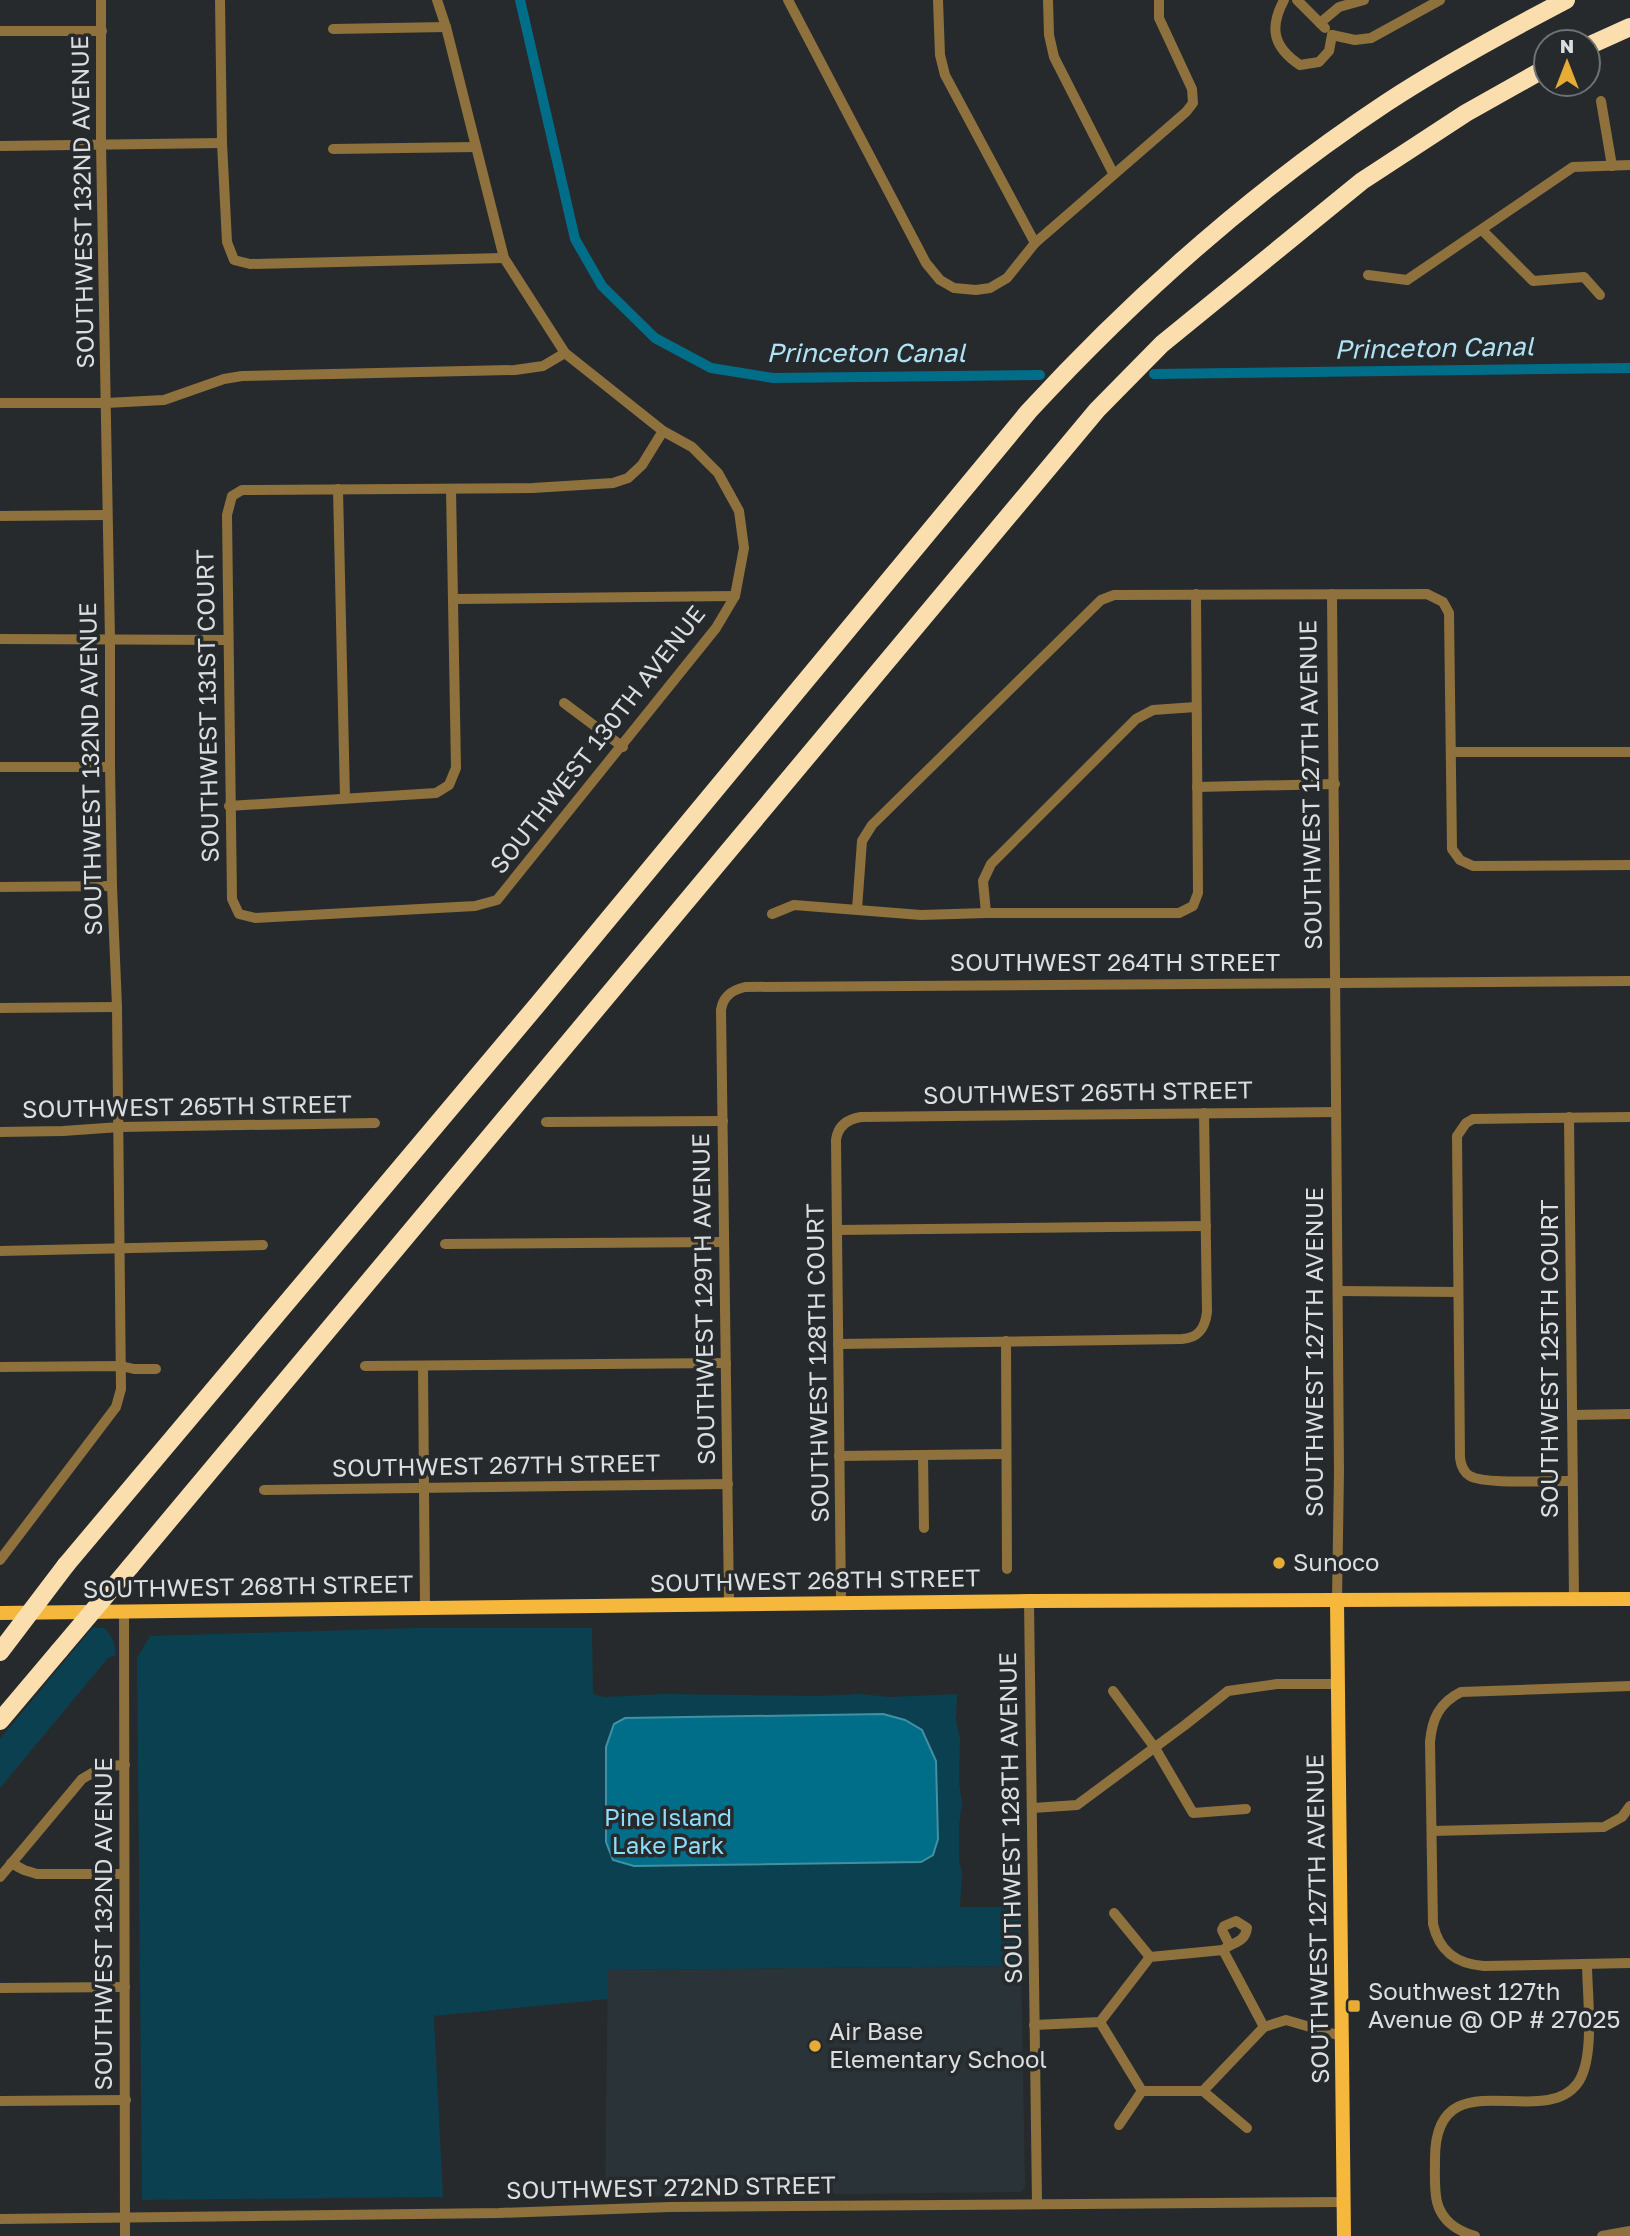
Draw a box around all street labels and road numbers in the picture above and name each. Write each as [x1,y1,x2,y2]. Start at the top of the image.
street label: SOUTHWEST 132ND AVENUE [64,35,99,369]
street label: SOUTHWEST 131ST COURT [189,549,224,863]
street label: SOUTHWEST 130TH AVENUE [483,599,710,879]
street label: SOUTHWEST 132ND AVENUE [72,602,107,936]
street label: SOUTHWEST 127TH AVENUE [1292,620,1327,950]
street label: SOUTHWEST 264TH STREET [950,947,1280,976]
street label: SOUTHWEST 265TH STREET [923,1074,1253,1109]
street label: SOUTHWEST 265TH STREET [22,1088,352,1123]
street label: SOUTHWEST 129TH AVENUE [685,1133,720,1465]
street label: SOUTHWEST 127TH AVENUE [1299,1187,1328,1517]
street label: SOUTHWEST 125TH COURT [1534,1200,1563,1518]
street label: SOUTHWEST 128TH COURT [799,1203,834,1523]
street label: SOUTHWEST 267TH STREET [332,1447,661,1482]
street label: SOUTHWEST 268TH STREET [650,1562,981,1597]
street label: SOUTHWEST 268TH STREET [83,1568,414,1603]
street label: SOUTHWEST 128TH AVENUE [992,1652,1027,1984]
street label: SOUTHWEST 127TH AVENUE [1299,1754,1334,2084]
street label: SOUTHWEST 132ND AVENUE [88,1757,117,2091]
street label: SOUTHWEST 272ND STREET [506,2169,836,2204]

